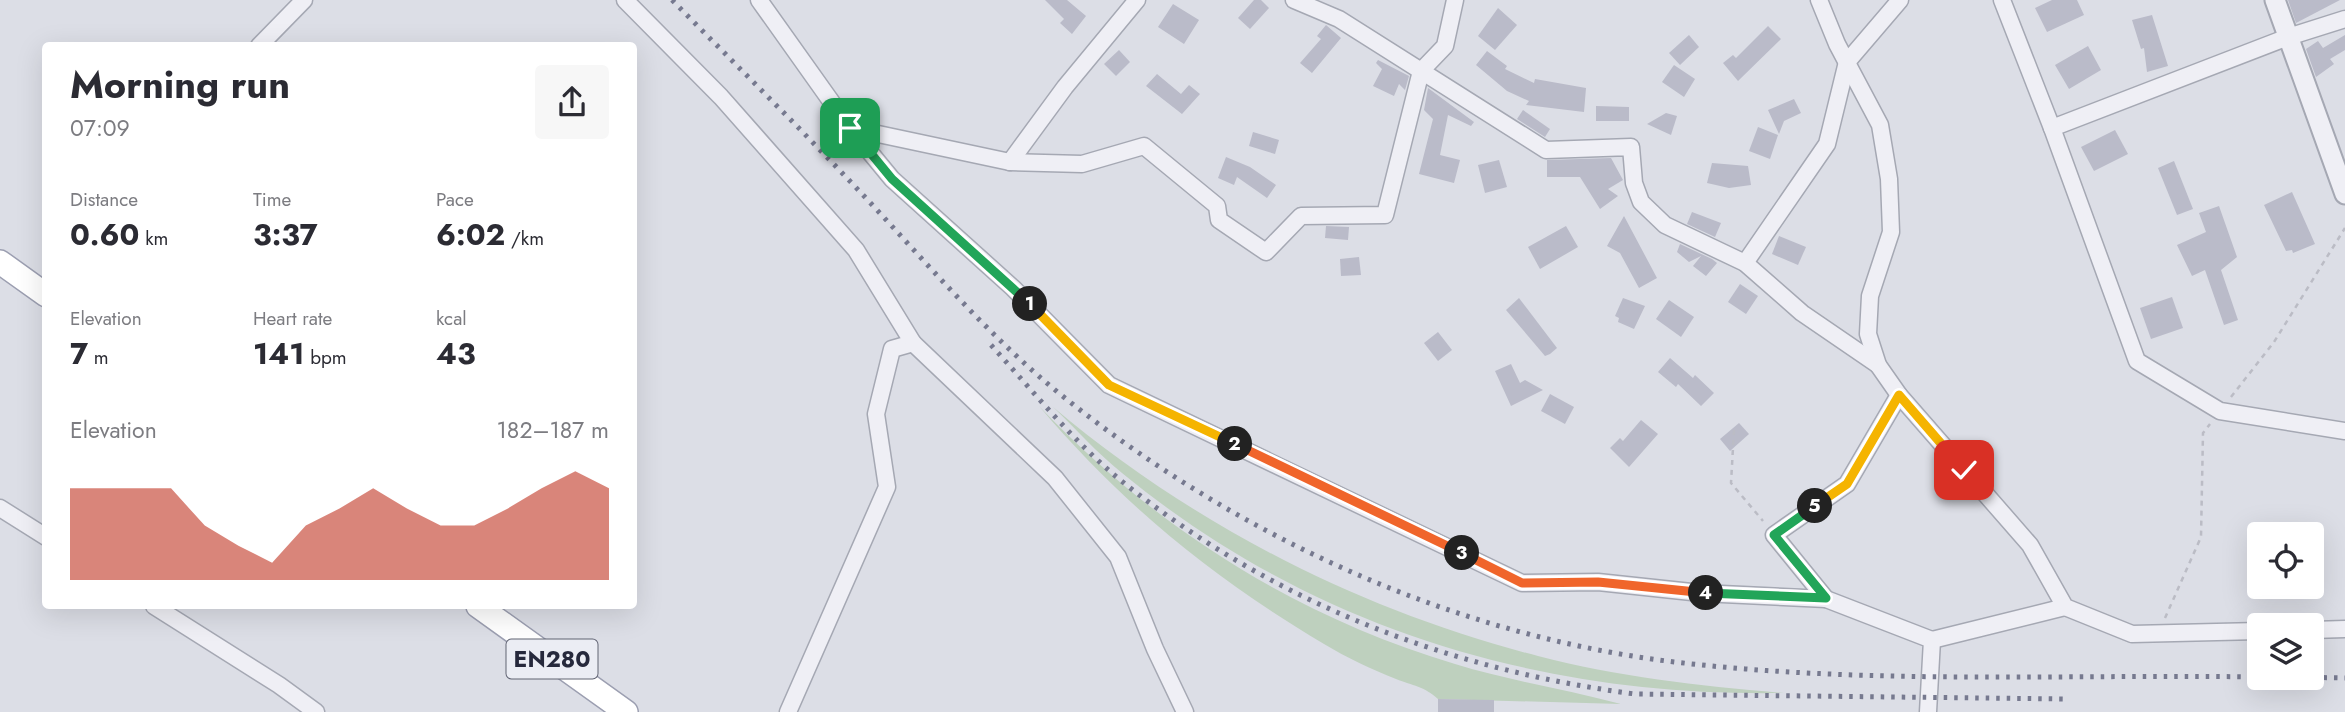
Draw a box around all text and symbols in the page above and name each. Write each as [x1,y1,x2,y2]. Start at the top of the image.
text: Morning run [70,57,290,112]
button: share [535,65,609,139]
pin [820,98,880,158]
icon: arrive [831,109,869,147]
text: 07:09 [70,111,130,145]
text: Distance [70,186,138,213]
text: Time [253,186,291,213]
text: Pace [436,186,474,213]
text: 0.60 [70,213,139,256]
text: 3:37 [253,213,318,256]
text: 6:02 [436,213,505,256]
text: km [139,225,168,252]
text: /km [505,225,544,252]
pin: 1 [1012,286,1048,322]
text: 1 [1025,290,1034,317]
text: Elevation [70,305,142,332]
text: Heart rate [253,305,332,332]
text: kcal [436,305,467,332]
text: 7 [70,332,88,375]
text: 141 [253,332,304,375]
text: 43 [436,332,476,375]
text: m [88,344,109,371]
text: bpm [304,344,347,371]
text: Elevation [70,413,157,447]
text: 182–187 m [497,413,609,447]
pin: 2 [1218,426,1252,462]
text: 2 [1228,430,1241,457]
pin [1934,440,1994,500]
icon: check [1945,451,1983,489]
pin: 5 [1798,489,1832,524]
text: 5 [1808,492,1821,519]
map controls [2247,522,2324,690]
button: locate [2247,522,2324,599]
pin: 3 [1444,536,1480,570]
text: 3 [1456,539,1467,566]
pin: 4 [1688,576,1724,610]
text: 4 [1699,579,1712,606]
button: layers [2247,613,2324,690]
road number: EN280 [506,639,598,678]

